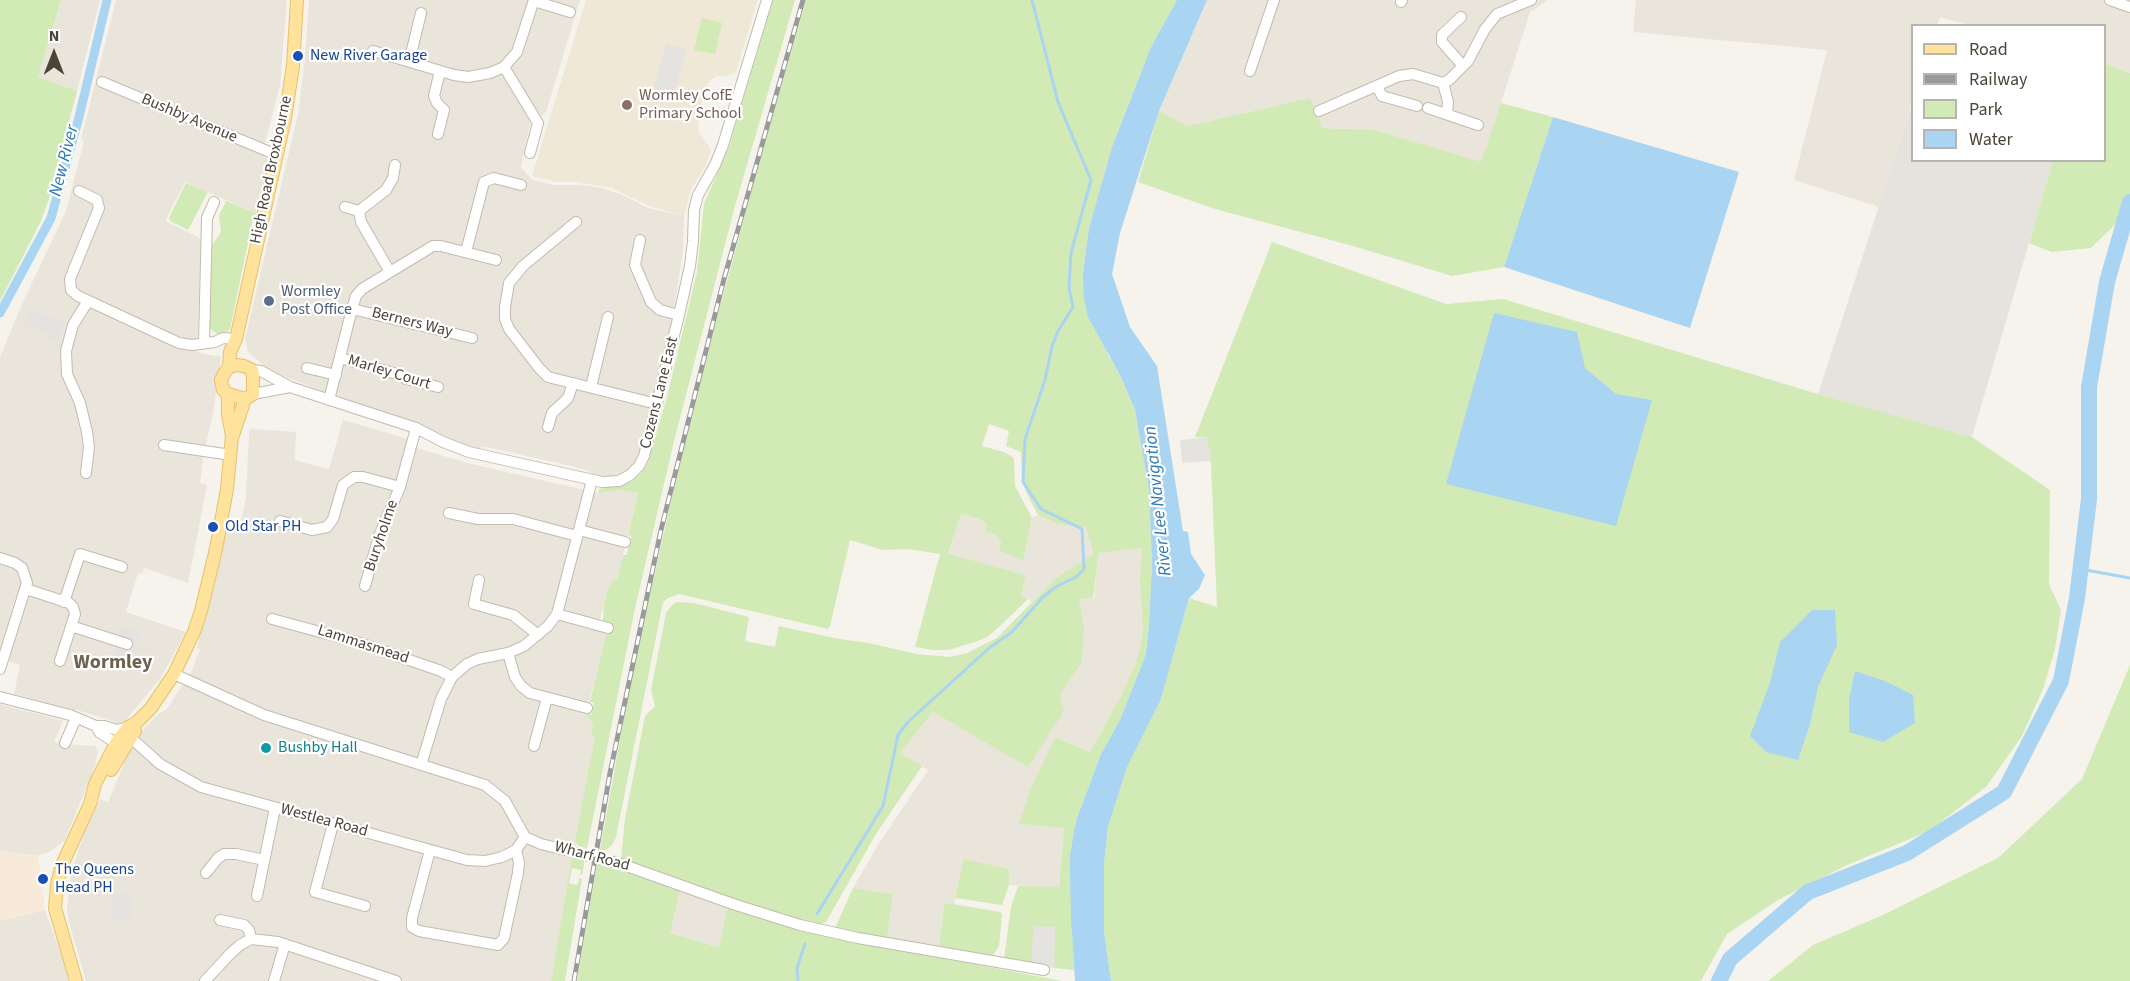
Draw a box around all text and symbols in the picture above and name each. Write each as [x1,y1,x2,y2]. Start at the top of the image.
north arrow [24,24,84,84]
legend [1911,24,2106,162]
text: N [49,25,59,47]
text: Road [1969,37,2008,62]
place label: New River Garage [310,46,427,66]
marker: New River Garage [291,49,305,63]
text: Railway [1969,67,2028,92]
place label: Wormley CofE Primary School [639,86,741,124]
street label: Bushby Avenue [138,90,240,148]
street label: High Road Broxbourne [247,94,297,246]
text: Park [1969,97,2003,122]
marker: Wormley CofE Primary School [620,98,634,112]
water label: New River [46,123,84,199]
text: Water [1969,127,2013,152]
place label: Wormley Post Office [281,282,352,320]
marker: Wormley Post Office [262,294,276,308]
street label: Berners Way [369,304,455,342]
street label: Cozens Lane East [637,335,683,451]
street label: Marley Court [345,351,433,395]
water label: River Lee Navigation [1140,425,1178,577]
street label: Buryholme [361,498,403,574]
place label: Old Star PH [225,517,301,537]
marker: Old Star PH [206,520,220,534]
street label: Lammasmead [315,621,411,669]
district label: Wormley [74,652,152,676]
place label: Bushby Hall [278,738,358,758]
marker: Bushby Hall [259,741,273,755]
street label: Westlea Road [278,800,370,842]
street label: Wharf Road [552,838,632,876]
place label: The Queens Head PH [55,860,134,898]
marker: The Queens Head PH [36,872,50,886]

